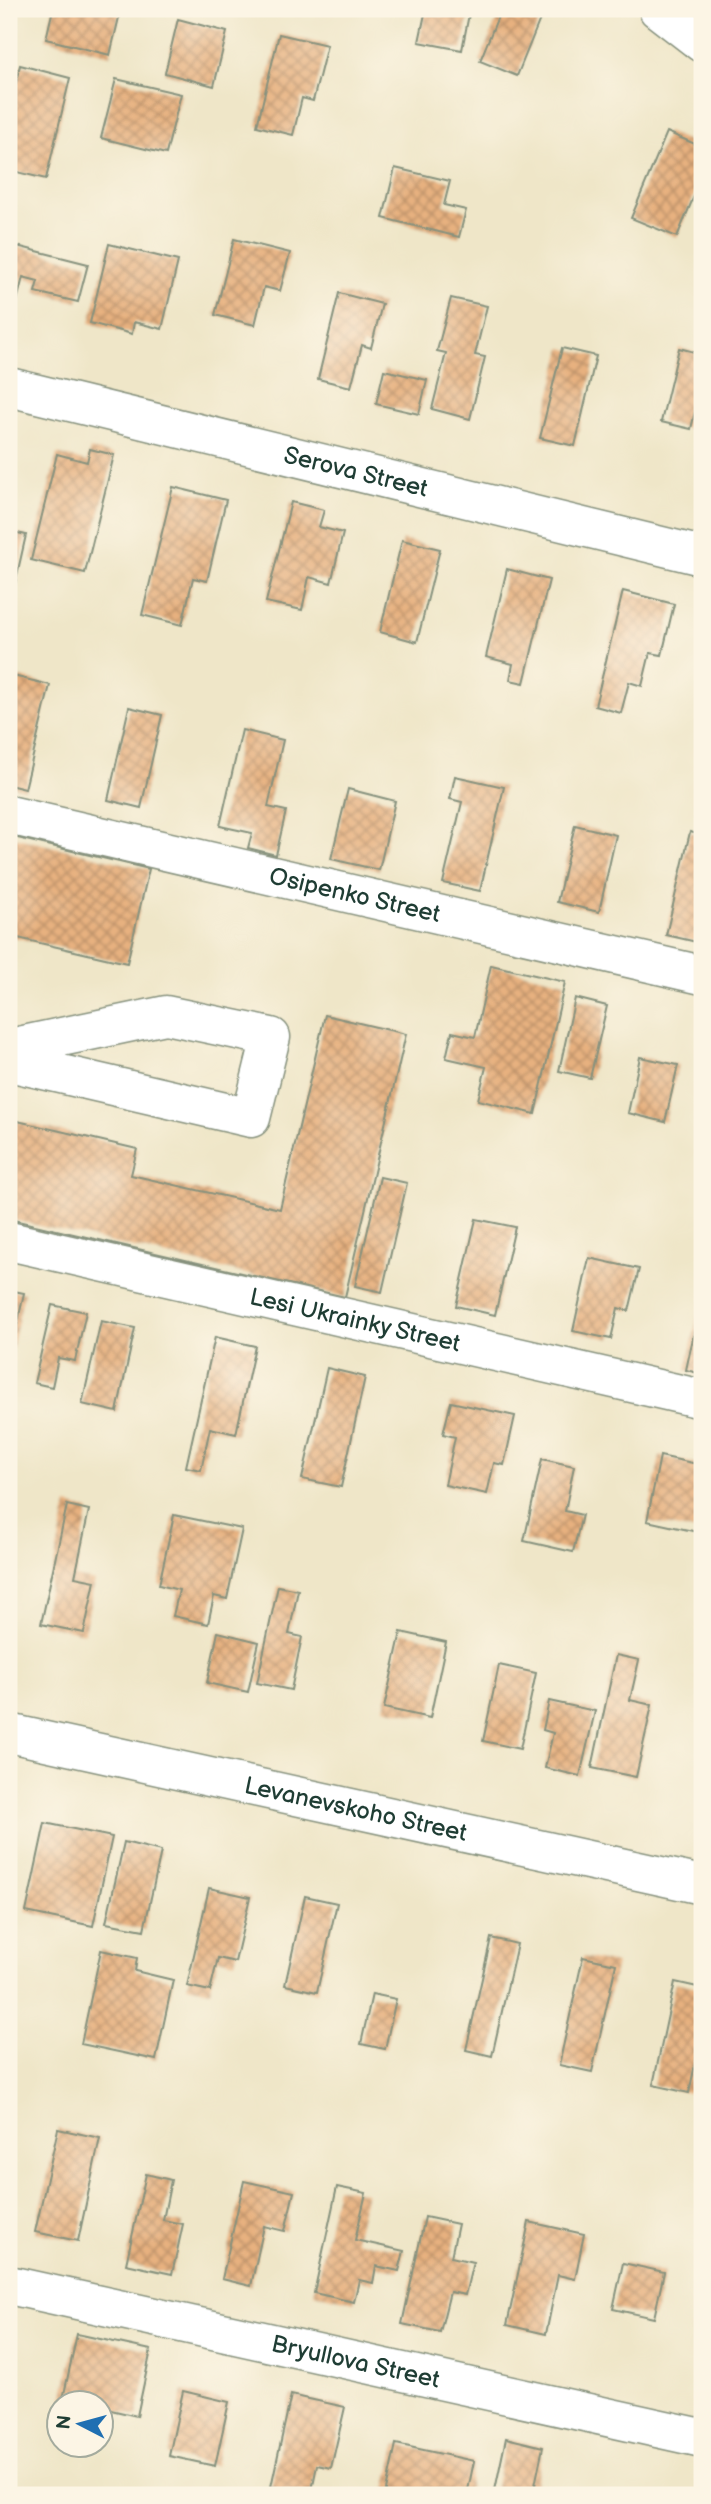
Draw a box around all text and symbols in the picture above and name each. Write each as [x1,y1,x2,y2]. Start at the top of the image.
street label: Serova Street [281,441,431,504]
street label: Osipenko Street [267,862,444,929]
street label: Lesi Ukrainky Street [247,1282,464,1359]
street label: Levanevskoho Street [242,1771,470,1848]
street label: Bryullova Street [269,2329,443,2395]
north arrow [46,2388,116,2458]
text: N [52,2414,77,2431]

